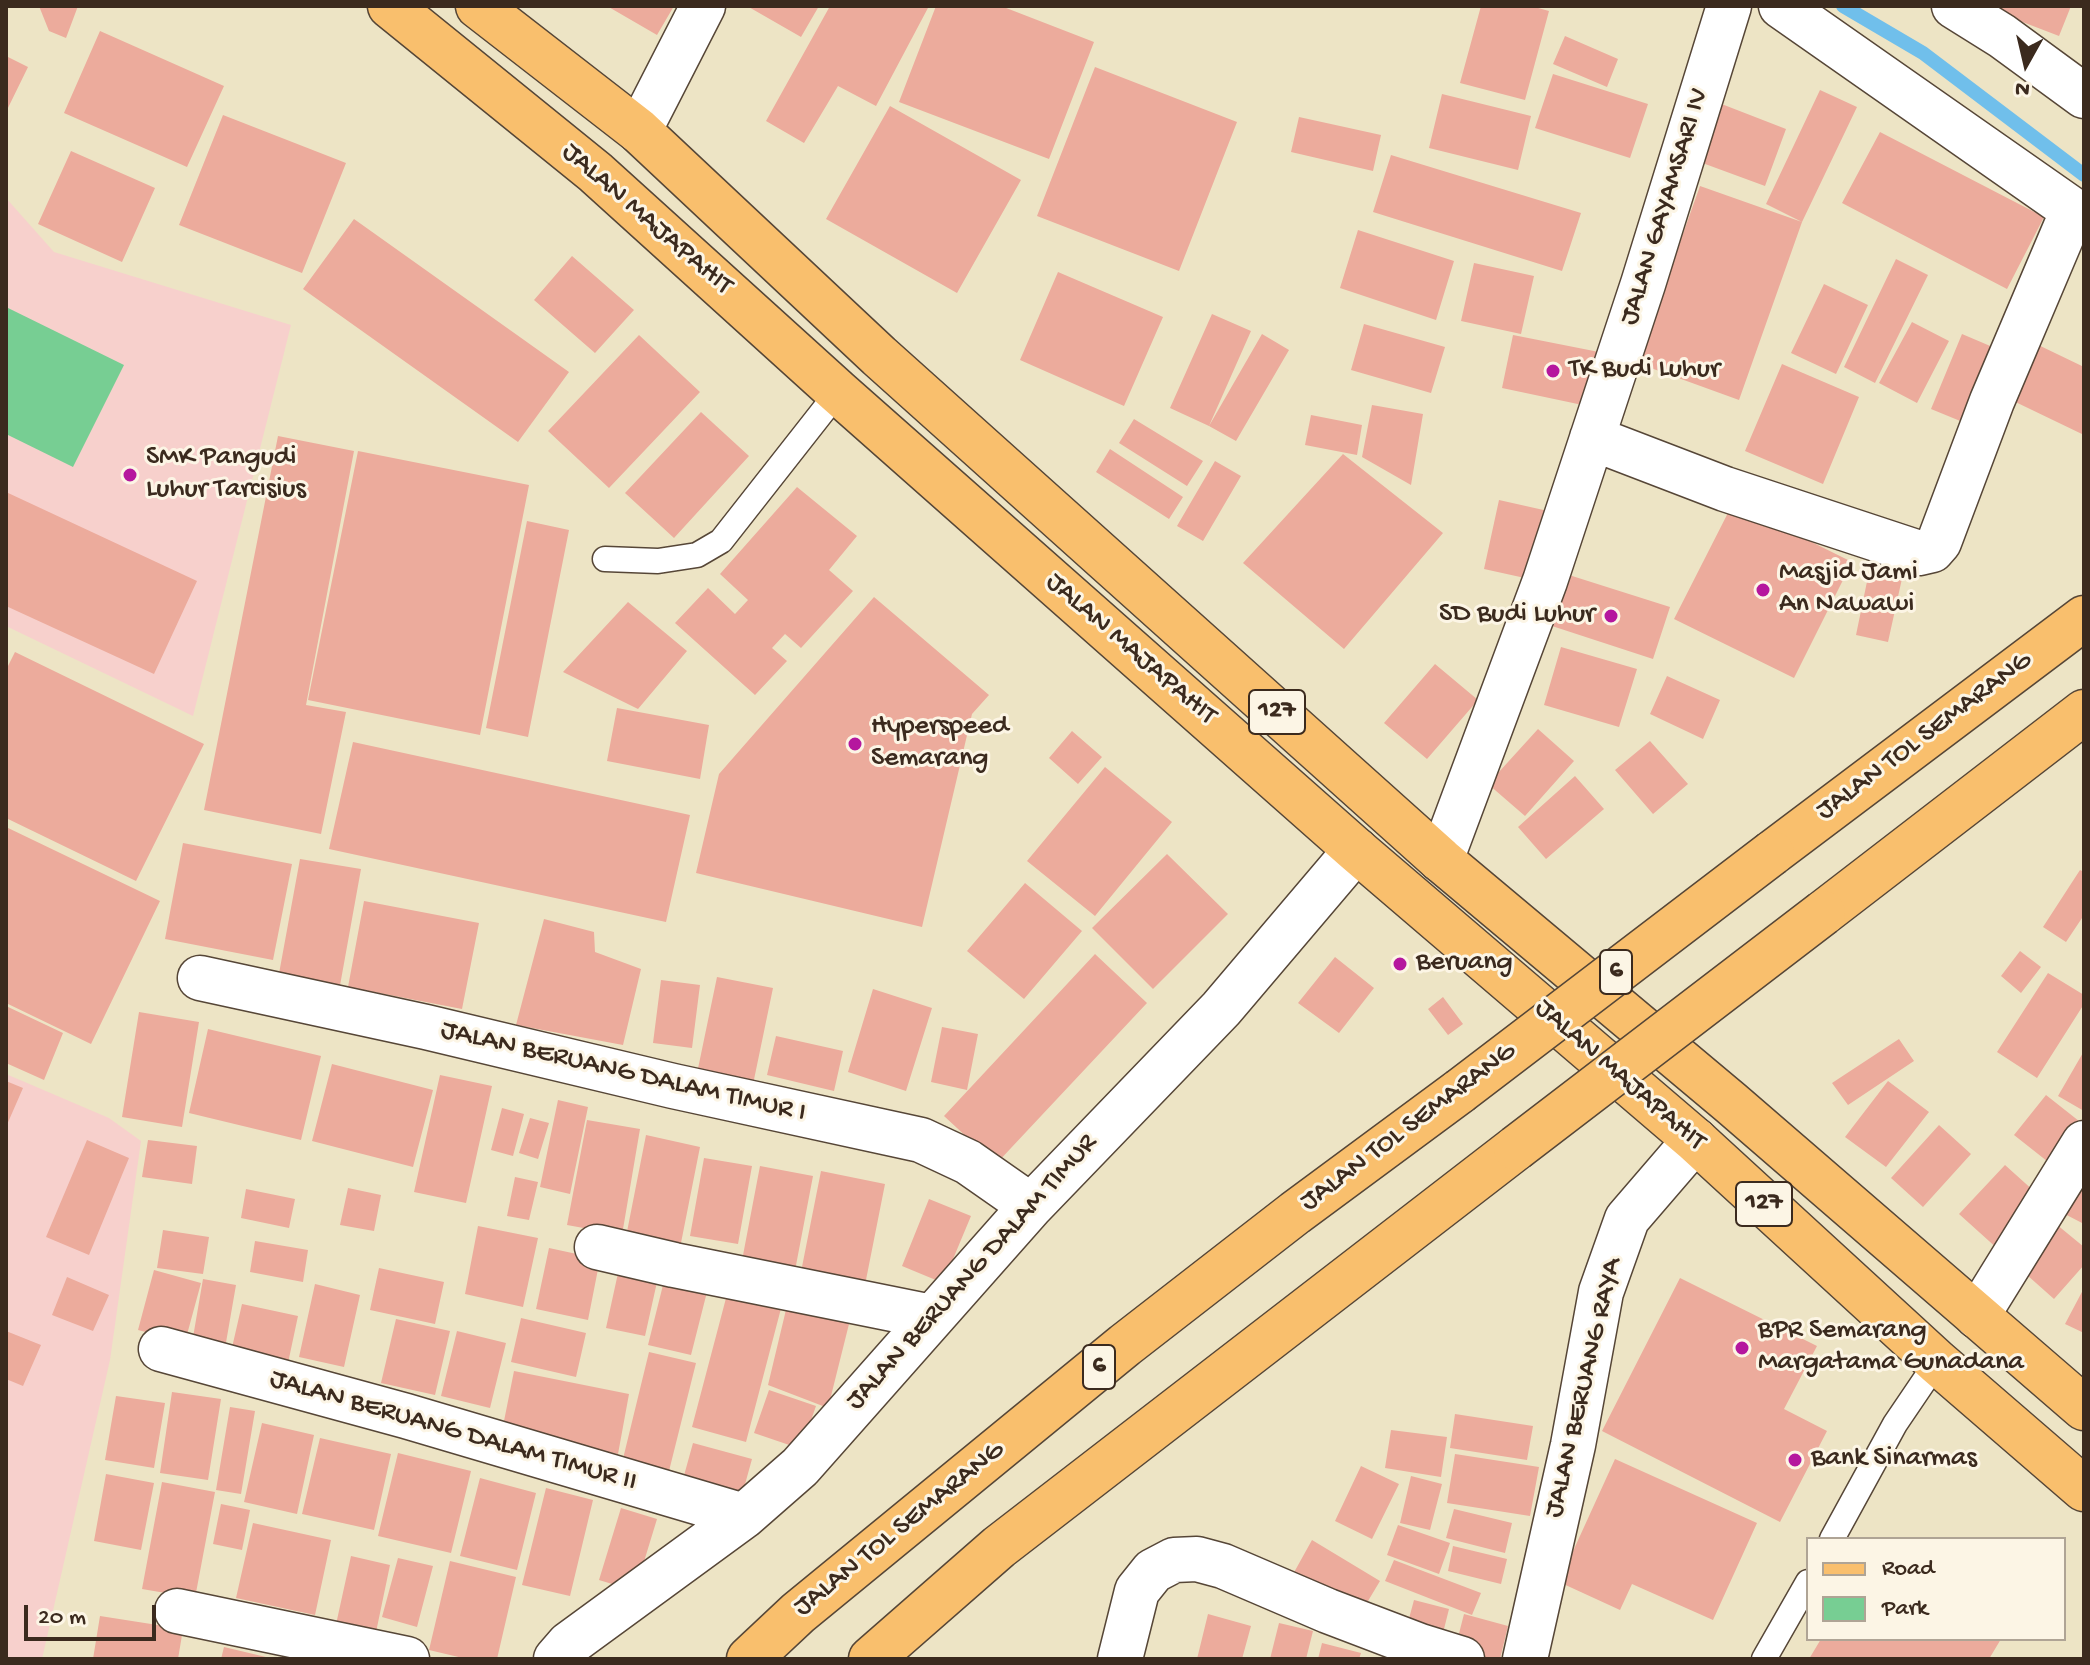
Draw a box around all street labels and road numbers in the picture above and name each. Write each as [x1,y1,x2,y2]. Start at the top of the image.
street label: JALAN GAYAMSARI IV [1614,84,1718,330]
street label: JALAN MAJAPAHIT [554,137,738,303]
street label: JALAN MAJAPAHIT [1038,567,1222,733]
street label: JALAN TOL SEMARANG [1811,645,2039,829]
road number: 127 [1249,690,1305,734]
road number: 6 [1600,950,1632,994]
street label: JALAN MAJAPAHIT [1527,993,1711,1159]
street label: JALAN BERUANG DALAM TIMUR I [437,1015,809,1131]
street label: JALAN TOL SEMARANG [1295,1036,1523,1220]
street label: JALAN BERUANG DALAM TIMUR [840,1128,1106,1418]
road number: 127 [1736,1182,1792,1226]
street label: JALAN BERUANG RAYA [1539,1255,1631,1521]
road number: 6 [1083,1345,1115,1389]
street label: JALAN BERUANG DALAM TIMUR II [266,1363,640,1501]
street label: JALAN TOL SEMARANG [788,1435,1012,1625]

